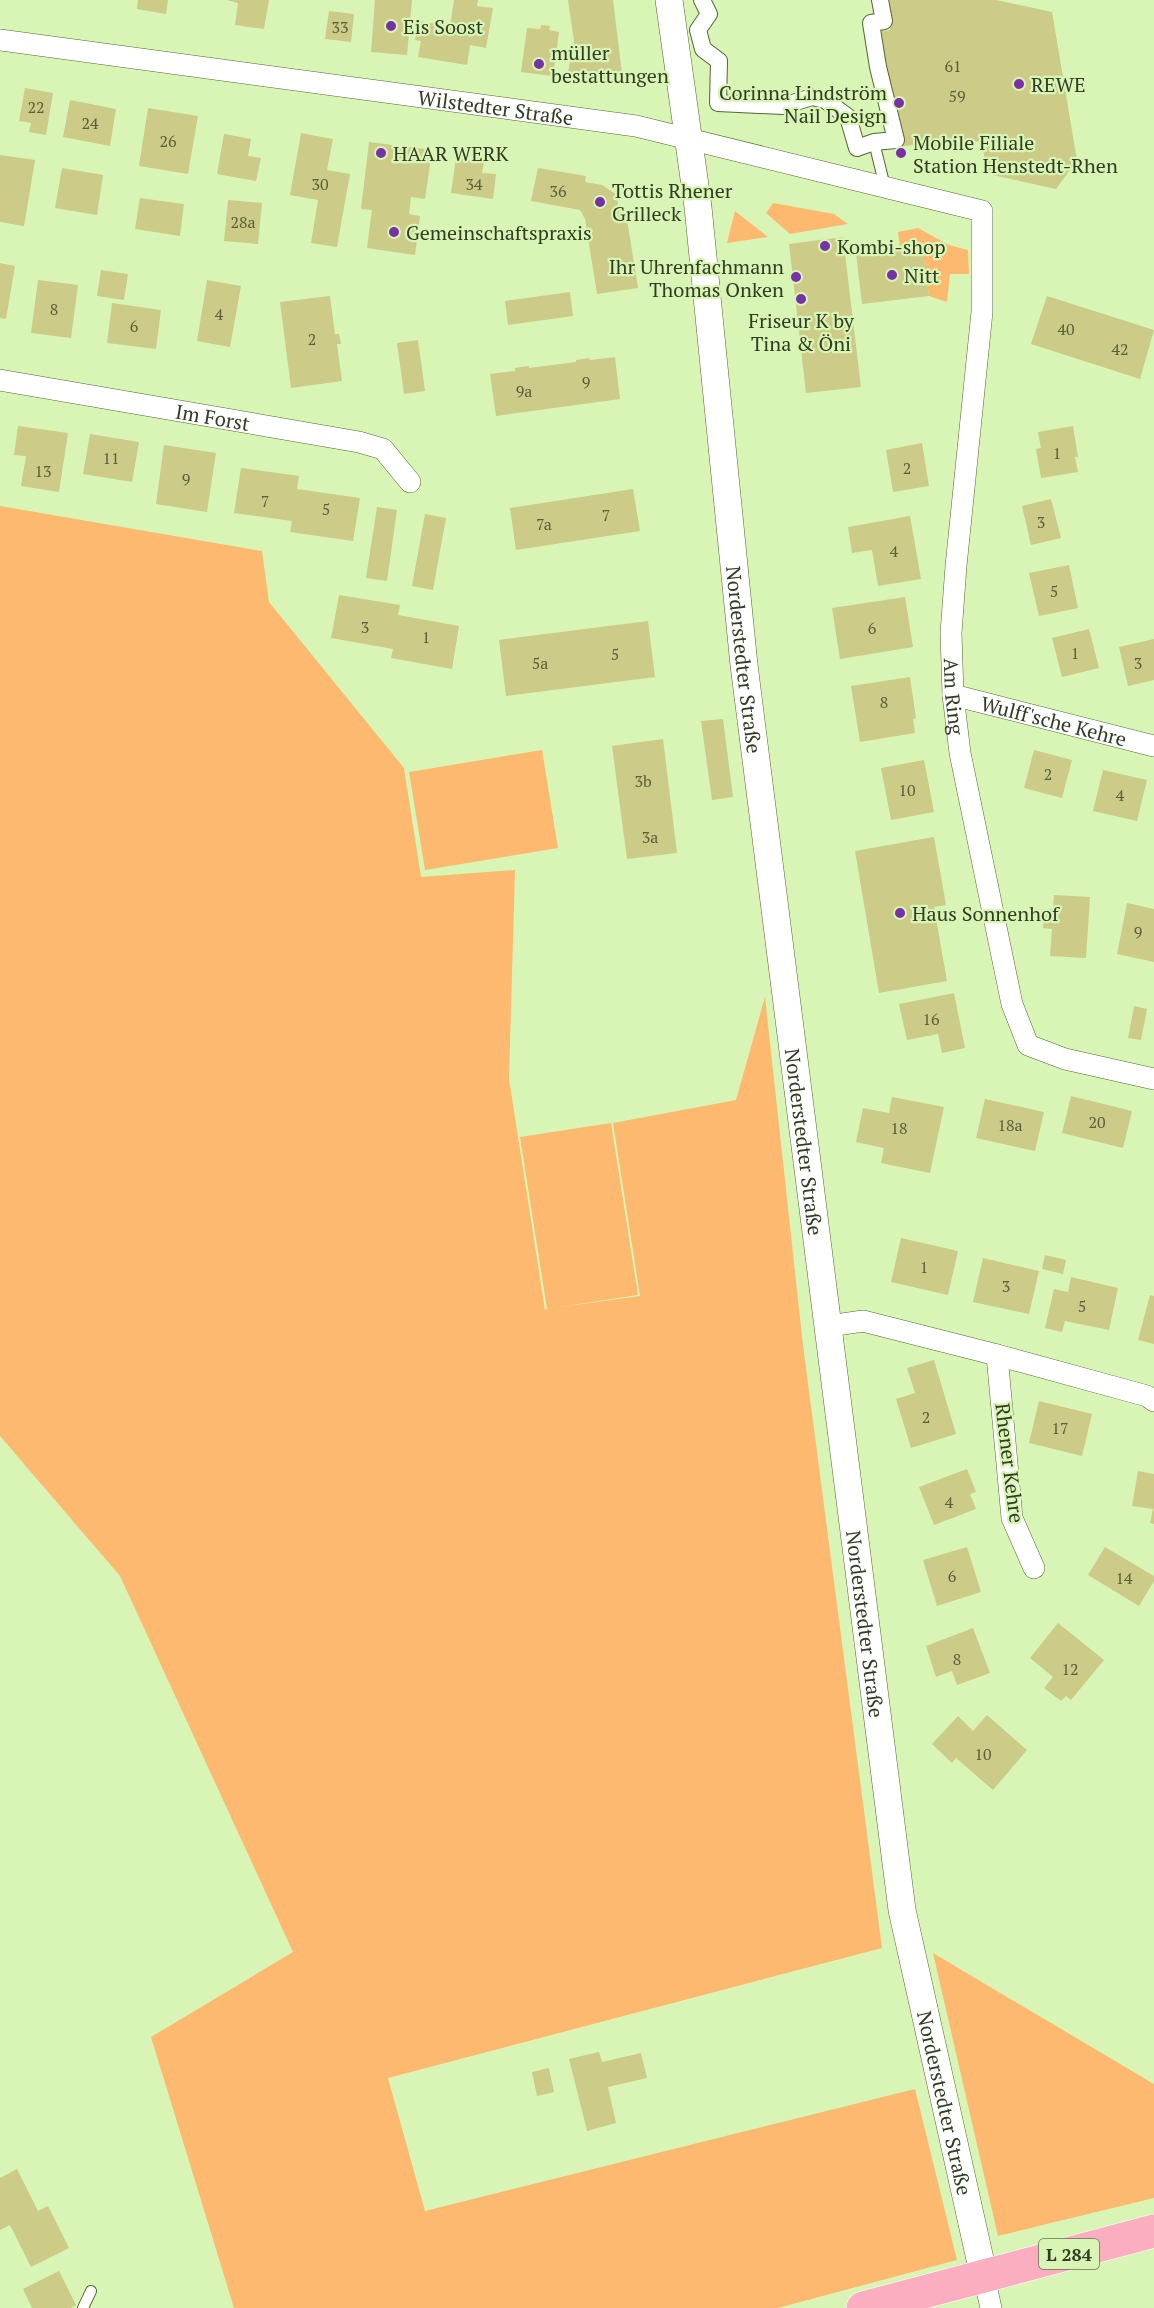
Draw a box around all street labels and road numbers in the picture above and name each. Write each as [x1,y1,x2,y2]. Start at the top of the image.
street label: Wilstedter Straße [416,83,575,131]
street label: Im Forst [174,397,253,437]
street label: Norderstedter Straße [721,565,769,755]
street label: Am Ring [938,657,971,737]
street label: Wulff'sche Kehre [978,689,1130,752]
street label: Norderstedter Straße [779,1047,830,1237]
street label: Rhener Kehre [989,1402,1031,1524]
street label: Norderstedter Straße [840,1529,891,1719]
street label: Norderstedter Straße [911,2008,979,2198]
road number: L 284 [1039,2239,1099,2269]

